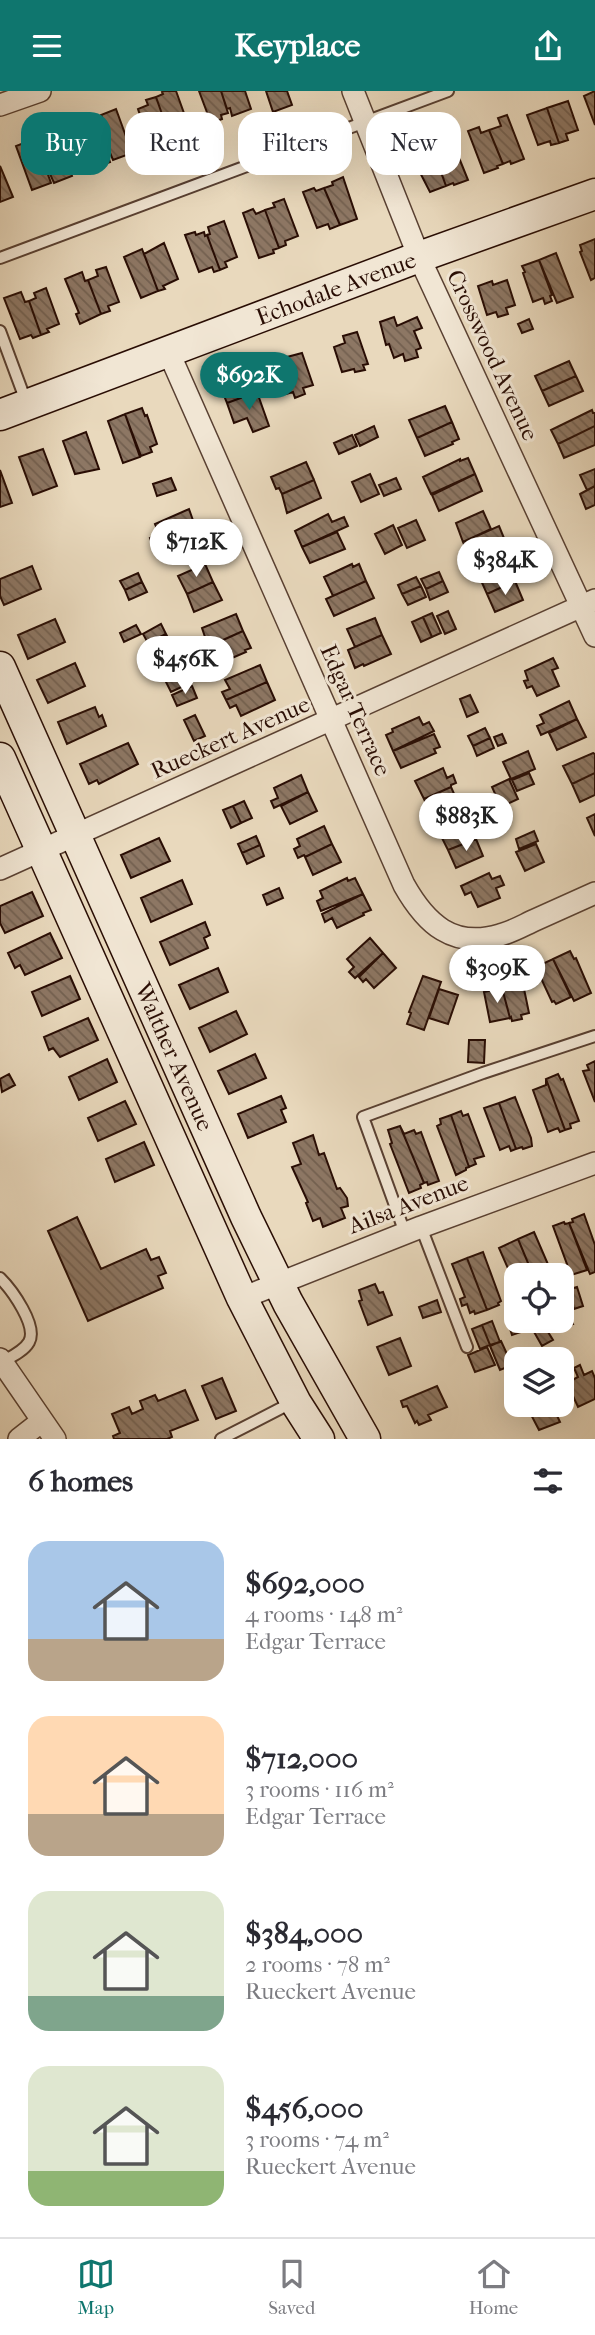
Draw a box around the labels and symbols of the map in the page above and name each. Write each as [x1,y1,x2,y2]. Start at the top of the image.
street label: Echodale Avenue [252,246,420,331]
street label: Crosswood Avenue [441,266,544,445]
pin: $692K [200,353,298,412]
pin: $712K [147,519,245,579]
pin: $384K [456,538,554,597]
pin: $456K [136,637,234,696]
street label: Edgar Terrace [315,640,397,780]
street label: Rueckert Avenue [147,690,314,785]
pin: $883K [417,793,515,853]
pin: $309K [448,946,546,1005]
street label: Walther Avenue [129,978,219,1135]
street label: Ailsa Avenue [343,1169,472,1240]

